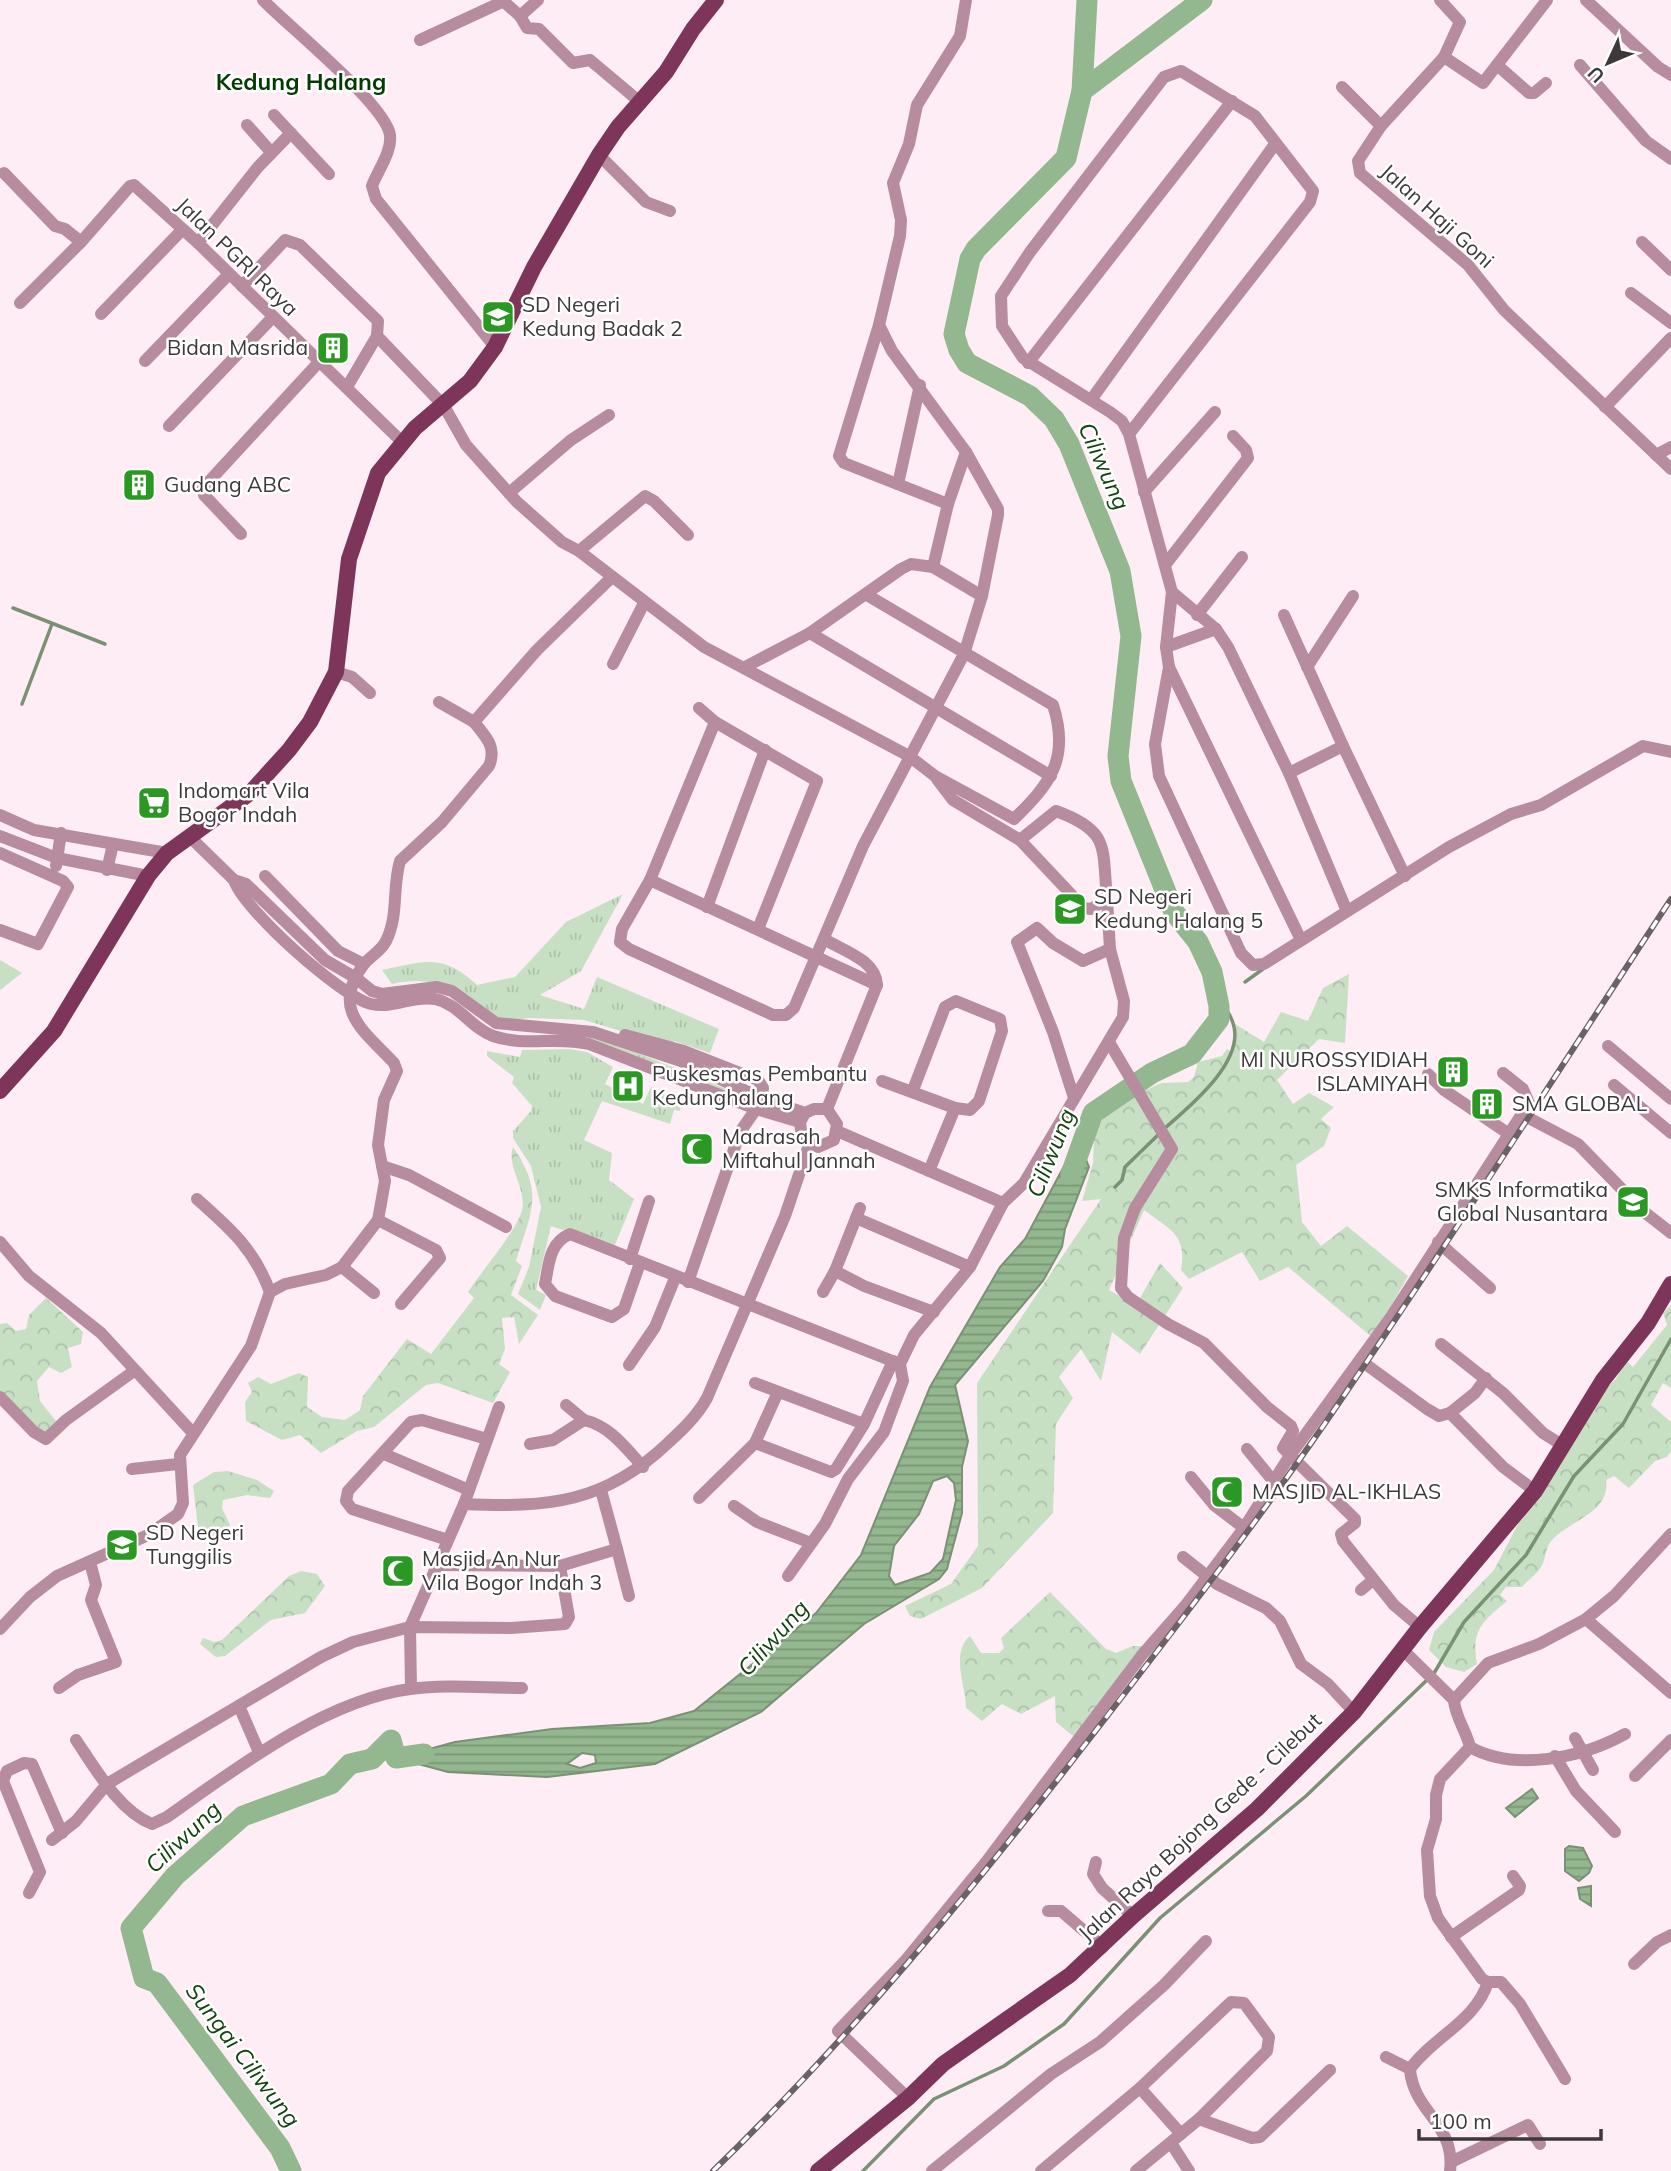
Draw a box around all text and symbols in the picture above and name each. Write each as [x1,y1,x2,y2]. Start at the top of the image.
north arrow [1573,28,1643,98]
text: U [1582,61,1609,88]
district label: Kedung Halang [216,67,386,96]
street label: Jalan Haji Goni [1376,158,1500,273]
street label: Jalan PGRI Raya [171,191,304,321]
place label: SD Negeri Kedung Badak 2 [522,291,683,341]
school or university icon: SD Negeri Kedung Badak 2 [479,298,517,336]
building icon: Bidan Masrida [314,329,352,367]
place label: Bidan Masrida [167,334,308,360]
water label: Ciliwung [1072,418,1137,514]
building icon: Gudang ABC [120,466,158,504]
place label: Gudang ABC [164,471,291,497]
place label: Indomart Vila Bogor Indah [178,777,310,827]
supermarket icon: Indomart Vila Bogor Indah [135,784,173,822]
place label: SD Negeri Kedung Halang 5 [1094,883,1263,933]
school or university icon: SD Negeri Kedung Halang 5 [1051,890,1089,928]
place label: MI NUROSSYIDIAH ISLAMIYAH [1240,1046,1428,1096]
building icon: MI NUROSSYIDIAH ISLAMIYAH [1434,1053,1472,1091]
place label: Puskesmas Pembantu Kedunghalang [652,1060,867,1110]
hospital icon: Puskesmas Pembantu Kedunghalang [609,1067,647,1105]
building icon: SMA GLOBAL [1468,1085,1506,1123]
place label: SMA GLOBAL [1512,1090,1648,1116]
water label: Ciliwung [1020,1104,1081,1201]
place label: Madrasah Miftahul Jannah [722,1123,876,1173]
mosque icon: Madrasah Miftahul Jannah [678,1130,716,1168]
place label: SMKS Informatika Global Nusantara [1435,1176,1608,1226]
school or university icon: SMKS Informatika Global Nusantara [1614,1183,1652,1221]
mosque icon: MASJID AL-IKHLAS [1208,1473,1246,1511]
place label: MASJID AL-IKHLAS [1252,1478,1441,1504]
place label: SD Negeri Tunggilis [146,1519,244,1569]
school or university icon: SD Negeri Tunggilis [103,1526,141,1564]
place label: Masjid An Nur Vila Bogor Indah 3 [422,1545,602,1595]
mosque icon: Masjid An Nur Vila Bogor Indah 3 [379,1552,417,1590]
water label: Ciliwung [731,1593,815,1682]
street label: Jalan Raya Bojong Gede - Cilebut [1072,1707,1326,1946]
water label: Ciliwung [139,1794,227,1879]
water label: Sungai Ciliwung [180,1977,307,2133]
scale bar [1419,2098,1601,2142]
text: 100 m [1430,2108,1492,2134]

